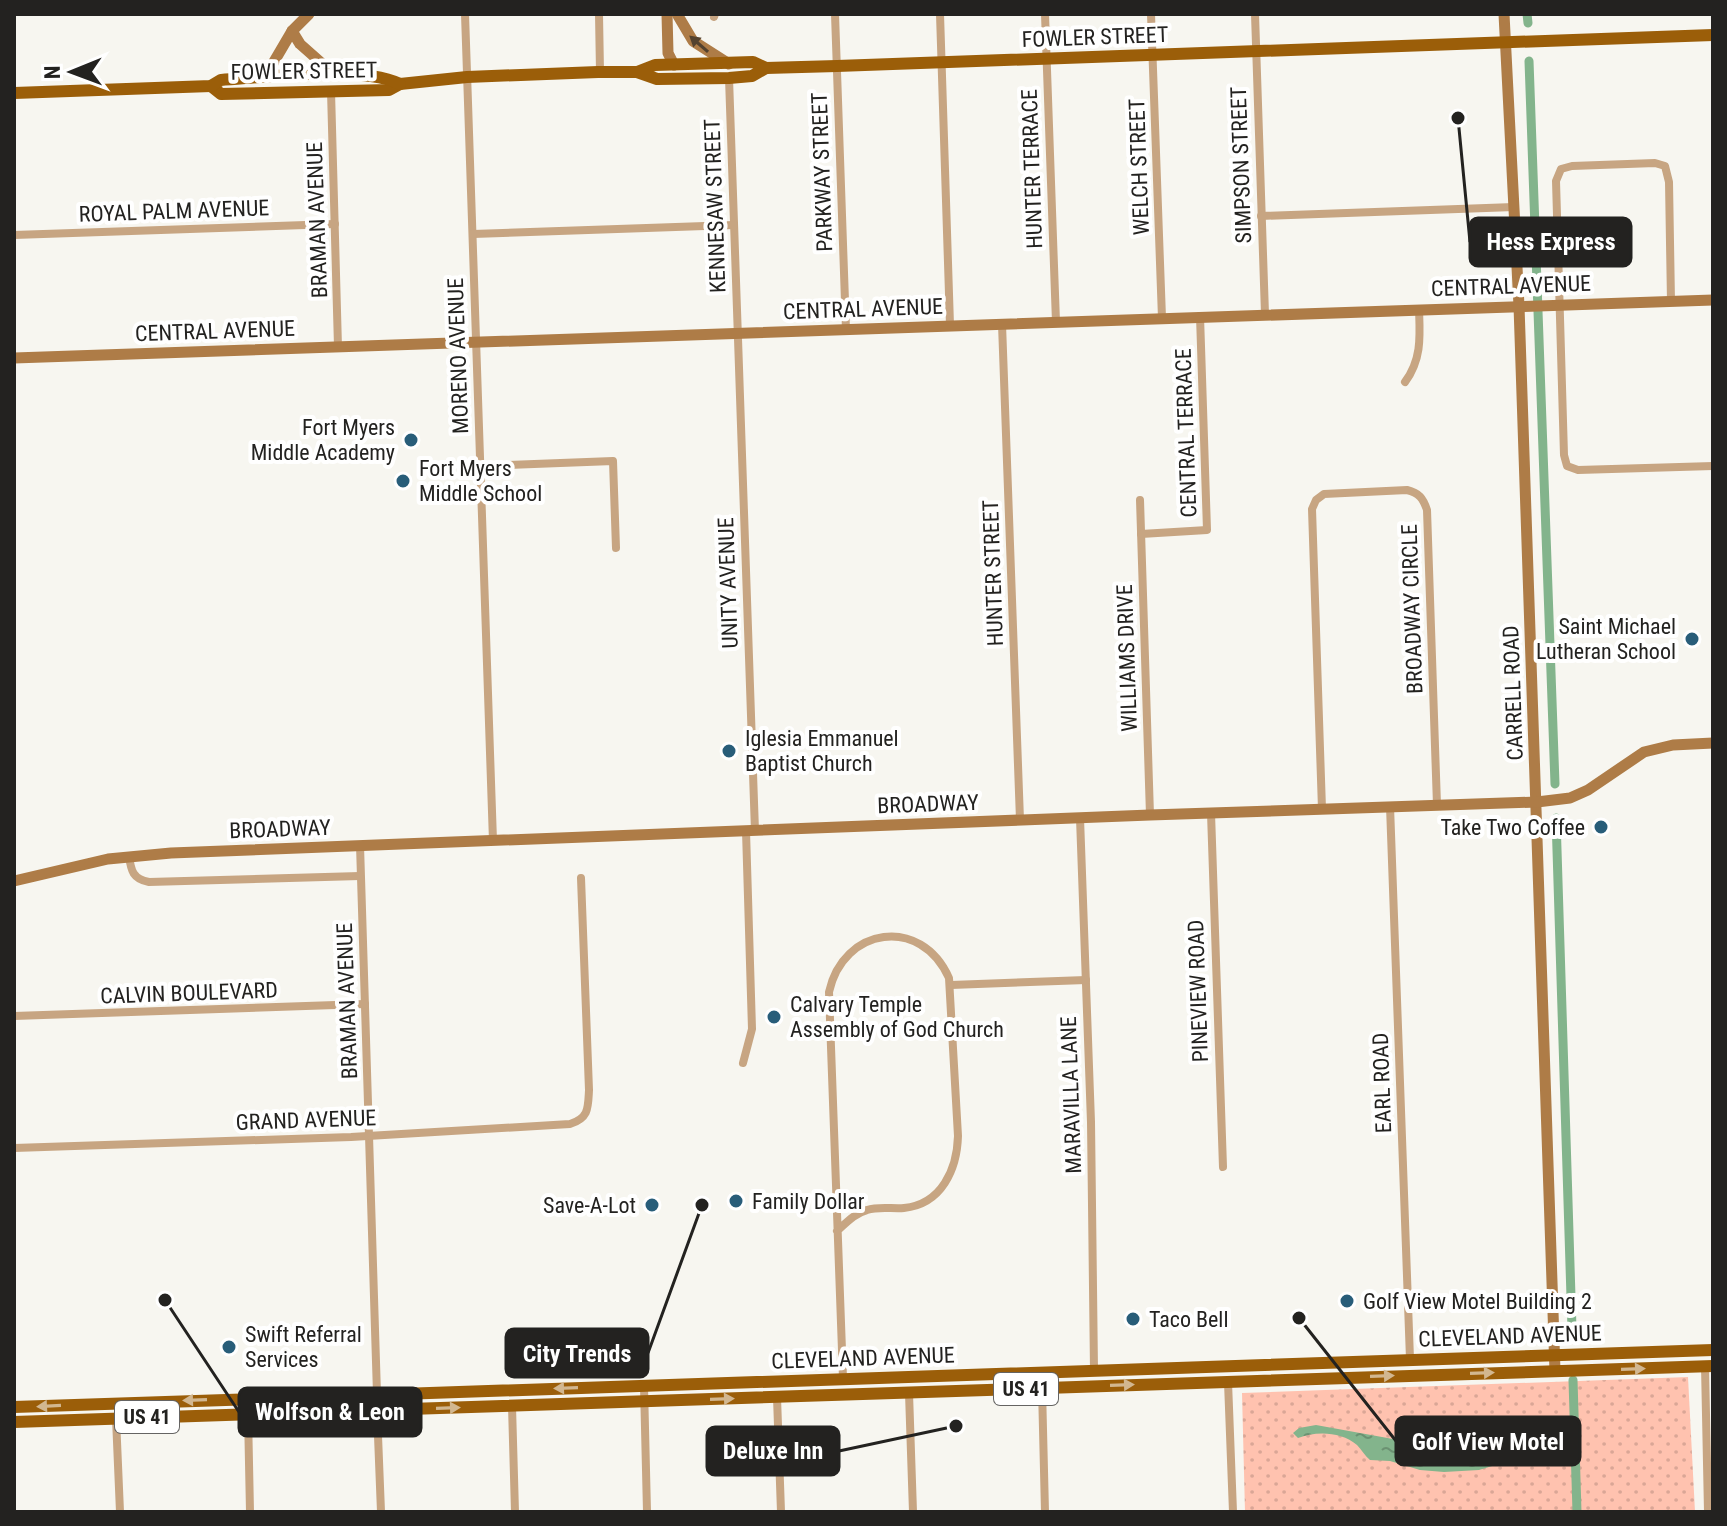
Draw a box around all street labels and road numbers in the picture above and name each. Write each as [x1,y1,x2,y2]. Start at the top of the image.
street label: FOWLER STREET [1021,22,1169,52]
street label: FOWLER STREET [230,57,378,85]
street label: SIMPSON STREET [1226,86,1256,244]
street label: HUNTER TERRACE [1017,89,1047,249]
street label: PARKWAY STREET [807,92,837,252]
street label: WELCH STREET [1124,98,1154,236]
street label: KENNESAW STREET [699,118,731,294]
street label: BRAMAN AVENUE [302,141,332,299]
street label: ROYAL PALM AVENUE [78,195,270,227]
street label: CENTRAL AVENUE [1431,271,1591,301]
street label: MORENO AVENUE [443,277,473,435]
street label: CENTRAL AVENUE [783,294,943,324]
street label: CENTRAL AVENUE [135,316,295,346]
street label: CENTRAL TERRACE [1171,348,1201,518]
street label: HUNTER STREET [978,499,1008,647]
street label: UNITY AVENUE [713,517,743,649]
street label: BROADWAY CIRCLE [1397,524,1427,694]
street label: WILLIAMS DRIVE [1112,584,1142,732]
street label: CARRELL ROAD [1498,625,1528,761]
street label: BROADWAY [877,790,980,818]
street label: BROADWAY [229,815,332,843]
street label: PINEVIEW ROAD [1183,919,1213,1063]
street label: BRAMAN AVENUE [332,922,362,1080]
street label: CALVIN BOULEVARD [100,977,278,1009]
street label: MARAVILLA LANE [1056,1016,1086,1174]
street label: EARL ROAD [1368,1032,1396,1134]
street label: GRAND AVENUE [235,1105,377,1135]
street label: CLEVELAND AVENUE [1418,1320,1602,1352]
street label: CLEVELAND AVENUE [771,1342,955,1374]
road number: US 41 [994,1373,1058,1405]
road number: US 41 [115,1401,179,1433]

